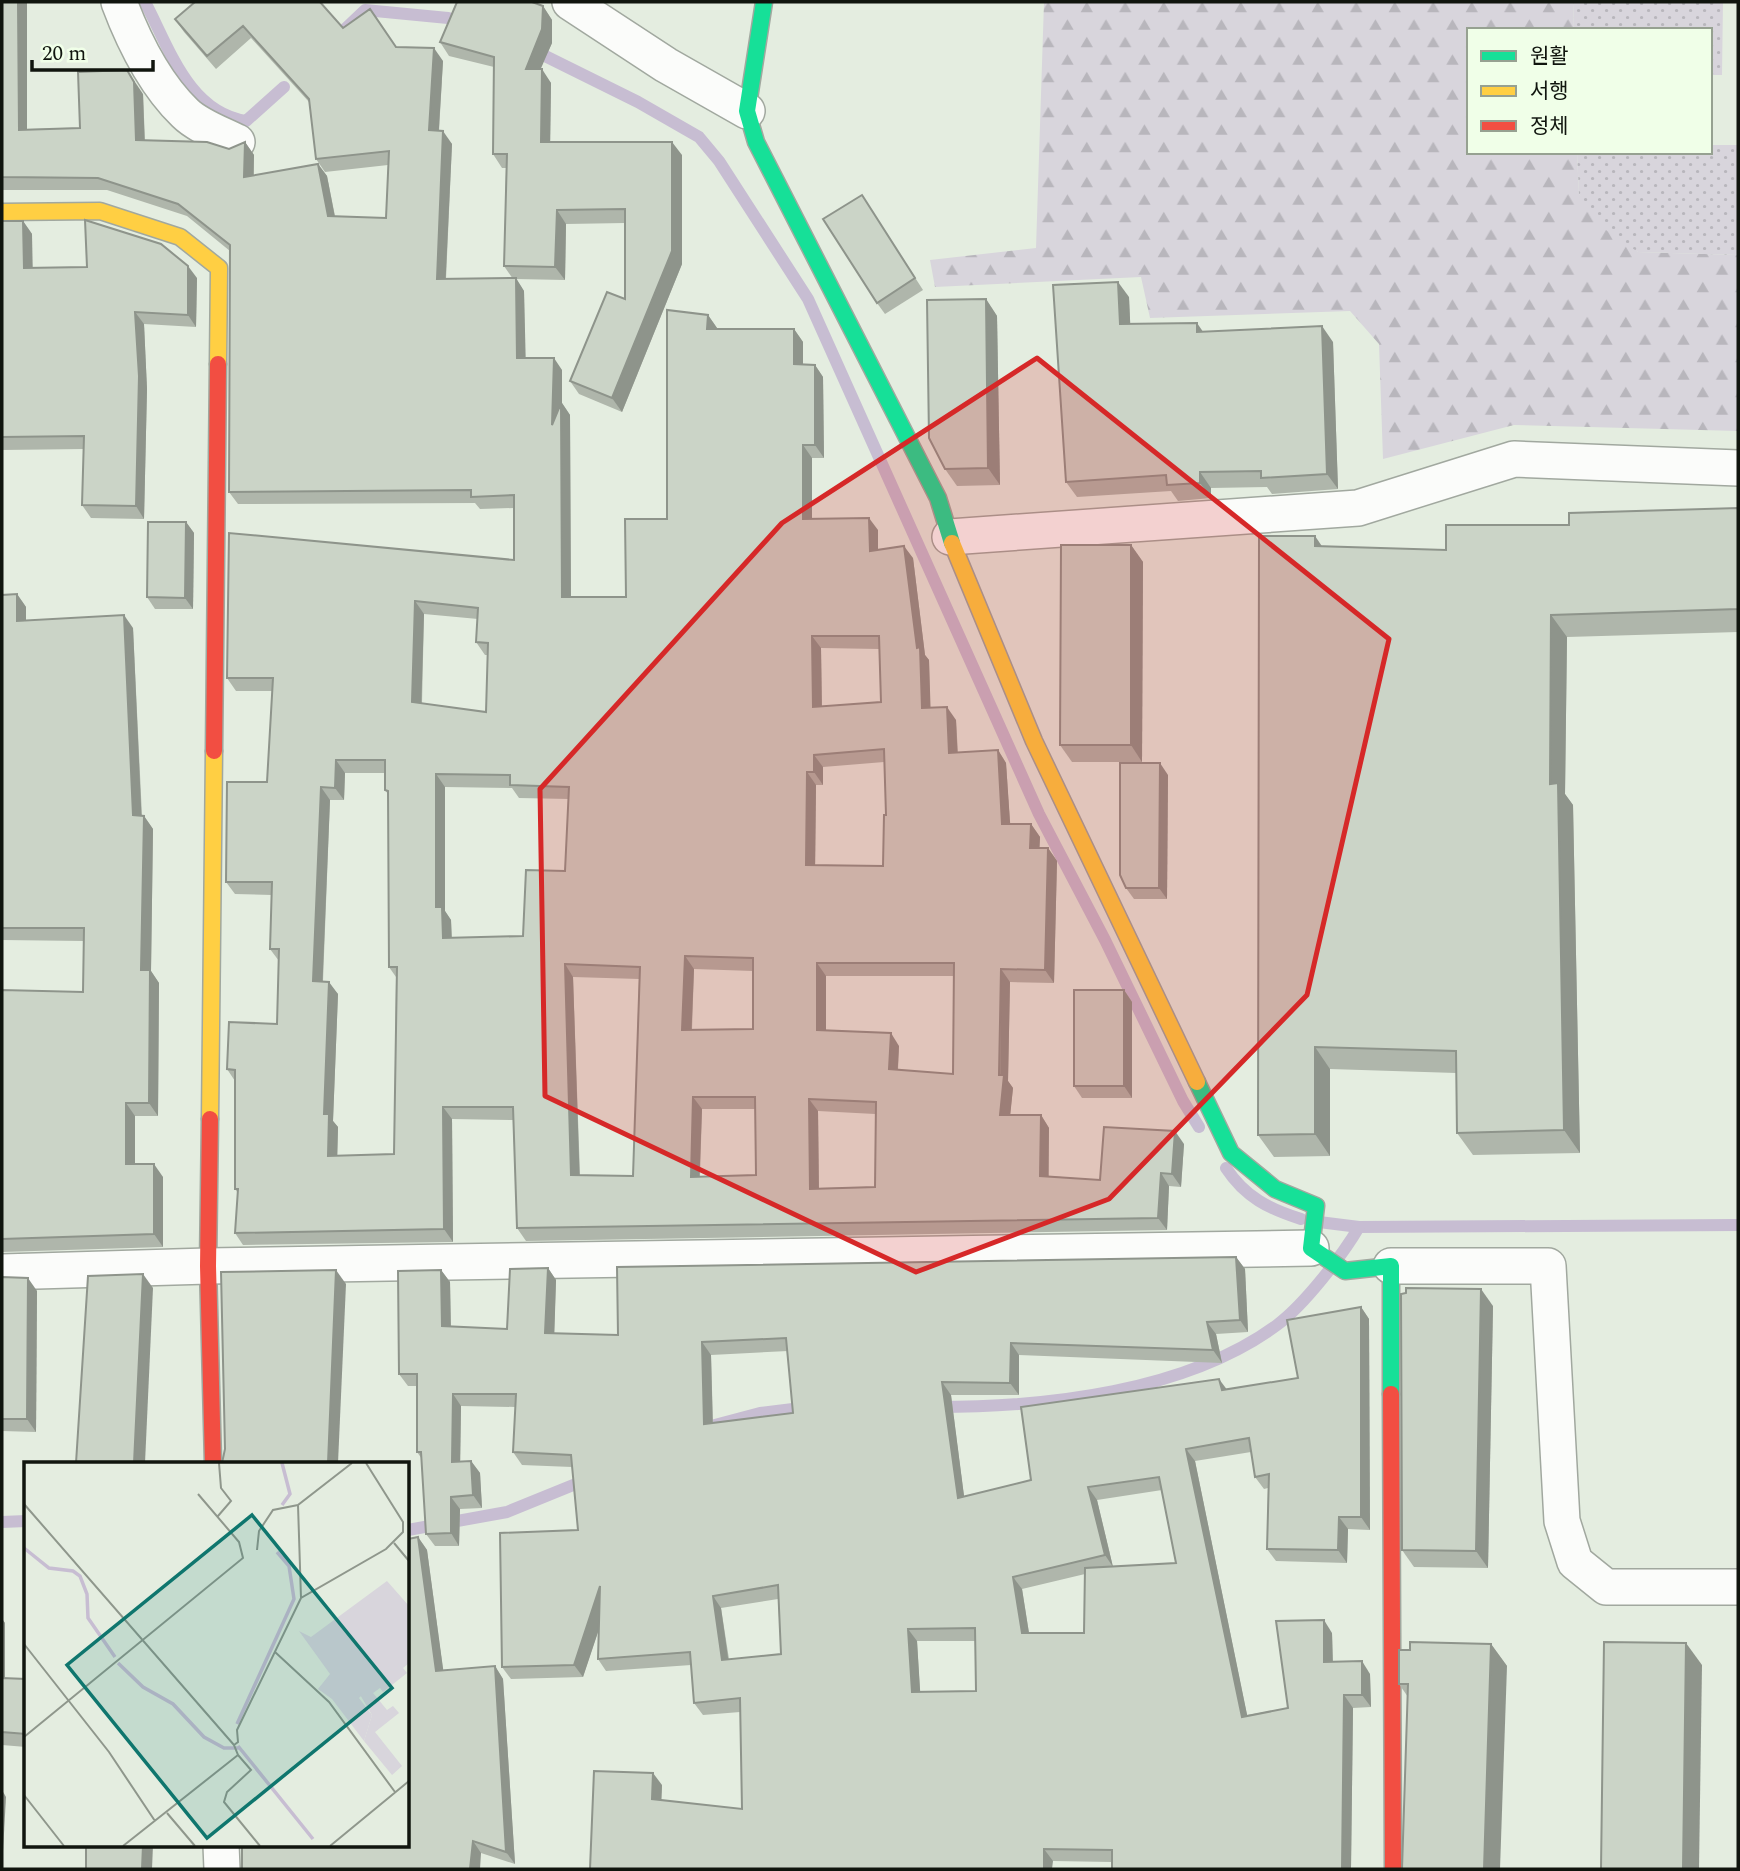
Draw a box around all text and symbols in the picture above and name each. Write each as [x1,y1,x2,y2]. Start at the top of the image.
scale bar [32,28,152,72]
legend [1467,28,1712,154]
text: 20 m [42,38,86,70]
text: 원활 [1530,41,1569,73]
text: 서행 [1530,76,1569,108]
text: 정체 [1530,111,1569,143]
inset map [24,1462,410,1846]

